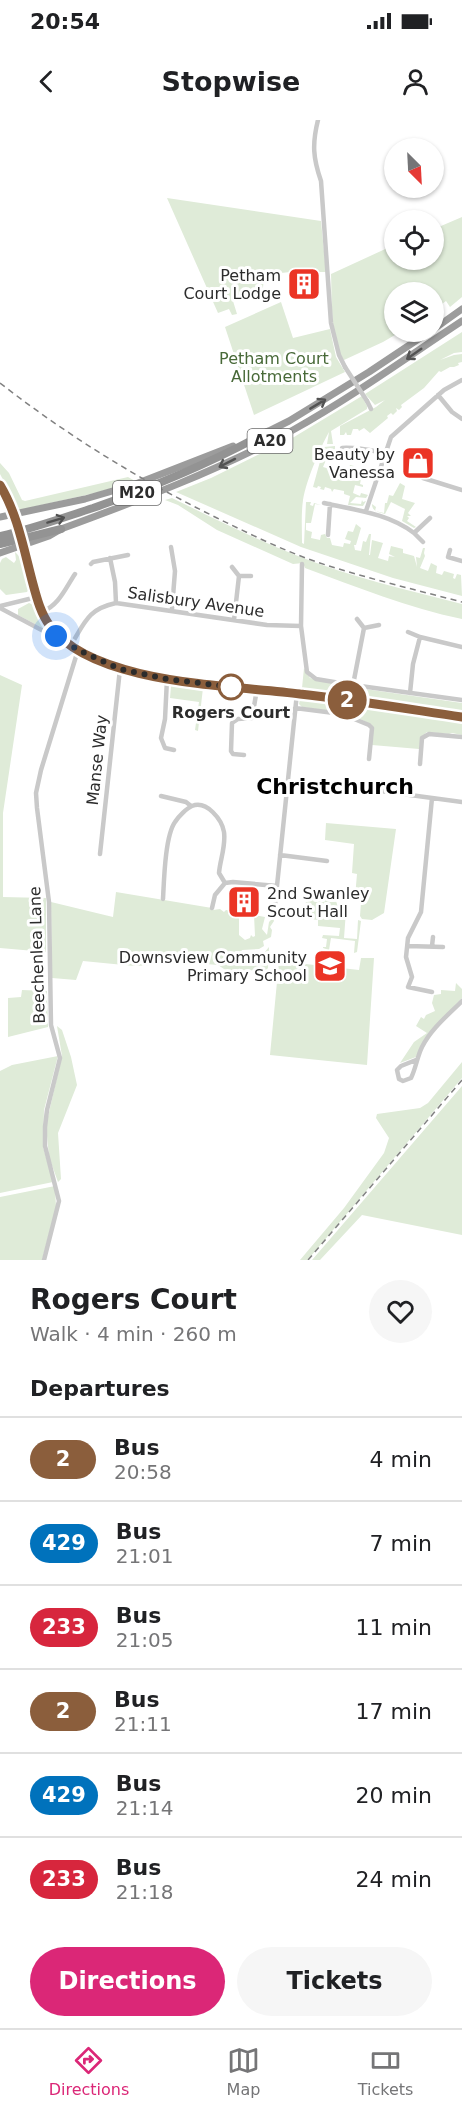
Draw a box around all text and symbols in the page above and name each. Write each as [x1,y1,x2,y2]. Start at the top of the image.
text: 20:54 [30,9,100,34]
icon: back [30,65,63,98]
icon: person [399,65,432,98]
text: Stopwise [162,66,300,97]
north arrow [384,138,444,198]
map controls [384,138,444,342]
button: locate [384,210,444,270]
place label: Petham Court Lodge [183,266,281,303]
building icon: Petham Court Lodge [286,266,322,302]
button: layers [384,282,444,342]
one-way arrow [406,348,422,360]
park label: Petham Court Allotments [219,349,329,386]
one-way arrow [309,397,326,409]
road number: A20 [248,429,292,453]
place label: Beauty by Vanessa [314,445,395,482]
shop icon: Beauty by Vanessa [400,445,436,481]
one-way arrow [219,457,237,469]
road number: M20 [113,481,161,505]
one-way arrow [46,514,65,525]
street label: Salisbury Avenue [126,583,266,621]
your location [41,621,71,651]
marker: Rogers Court [218,674,244,700]
line badge: 2 [328,680,366,720]
text: 2 [340,688,354,712]
place label: Rogers Court [172,703,290,722]
street label: Manse Way [83,714,111,806]
district label: Christchurch [256,774,414,799]
building icon: 2nd Swanley Scout Hall [226,884,262,920]
place label: 2nd Swanley Scout Hall [267,884,370,921]
street label: Beechenlea Lane [25,886,49,1024]
place label: Downsview Community Primary School [119,948,307,985]
school or university icon: Downsview Community Primary School [312,948,348,984]
button: heart [369,1280,432,1343]
text: Rogers Court [30,1283,237,1316]
text: Walk · 4 min · 260 m [30,1322,237,1346]
text: Departures [30,1376,170,1401]
text: Bus [114,1435,160,1460]
text: 2 [56,1447,70,1471]
text: 4 min [370,1447,432,1472]
text: 20:58 [114,1460,172,1484]
text: Bus [116,1519,161,1544]
text: 429 [42,1531,86,1555]
text: 7 min [370,1531,432,1556]
text: 21:01 [116,1544,173,1568]
text: Bus [116,1603,161,1628]
text: 233 [42,1615,86,1639]
text: 11 min [356,1615,432,1640]
text: 21:05 [116,1628,173,1652]
text: Bus [114,1687,160,1712]
text: 2 [56,1699,70,1723]
text: 17 min [356,1699,432,1724]
text: 21:11 [114,1712,172,1736]
text: Bus [116,1771,161,1796]
text: 429 [42,1783,86,1807]
text: 20 min [356,1783,432,1808]
text: 21:14 [116,1796,173,1820]
text: Bus [116,1855,161,1880]
text: 233 [42,1867,86,1891]
text: 24 min [356,1867,432,1892]
text: 21:18 [116,1880,173,1904]
button: Directions [30,1947,225,2016]
button: Tickets [237,1947,432,2016]
tab: Directions [49,2044,129,2099]
tab: Map [227,2044,260,2099]
tab: Tickets [358,2044,413,2099]

